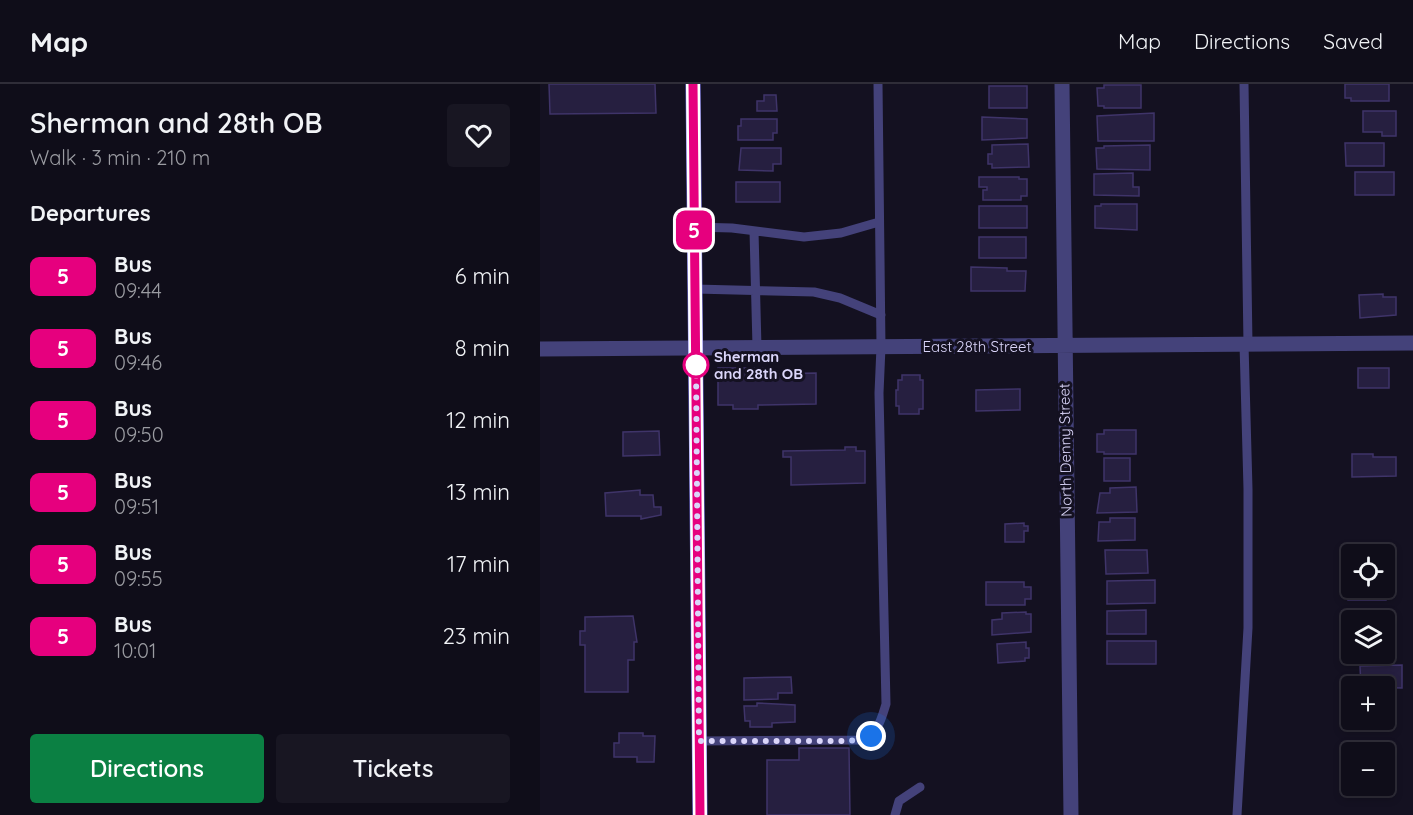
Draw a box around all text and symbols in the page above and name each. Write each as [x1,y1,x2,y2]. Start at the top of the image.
text: Map [30,24,88,59]
text: Map [1118,28,1161,54]
text: Directions [1194,28,1290,54]
text: Saved [1323,28,1383,54]
button: heart [447,104,510,167]
text: Sherman and 28th OB [30,105,323,140]
text: Walk · 3 min · 210 m [30,145,210,170]
text: Departures [30,199,151,227]
line badge: 5 [674,210,714,250]
text: 5 [688,217,700,243]
text: Bus [114,250,152,278]
text: 6 min [455,262,510,290]
text: 5 [57,263,69,289]
text: 09:44 [114,278,162,303]
text: Bus [114,322,152,350]
text: 8 min [455,334,510,362]
text: 5 [57,335,69,361]
street label: East 28th Street [923,337,1031,356]
place label: Sherman and 28th OB [714,347,803,383]
text: 09:46 [114,350,162,375]
marker: Sherman and 28th OB [683,352,709,378]
street label: North Denny Street [1054,383,1076,517]
text: Bus [114,394,152,422]
text: 12 min [446,406,510,434]
text: 5 [57,407,69,433]
text: 09:50 [114,422,164,447]
text: Bus [114,466,152,494]
text: 13 min [447,478,510,506]
text: 5 [57,479,69,505]
text: 09:51 [114,494,159,519]
text: Bus [114,538,152,566]
map controls [1341,544,1395,796]
button: locate [1341,544,1395,598]
text: 17 min [447,550,510,578]
text: 5 [57,551,69,577]
text: 09:55 [114,566,163,591]
text: Bus [114,610,152,638]
button: layers [1341,610,1395,664]
text: 23 min [443,622,510,650]
text: 5 [57,623,69,649]
text: 10:01 [114,638,156,663]
button: + [1341,676,1395,730]
your location [856,721,886,751]
button: Directions [30,734,264,803]
button: Tickets [276,734,510,803]
button: − [1341,742,1395,796]

